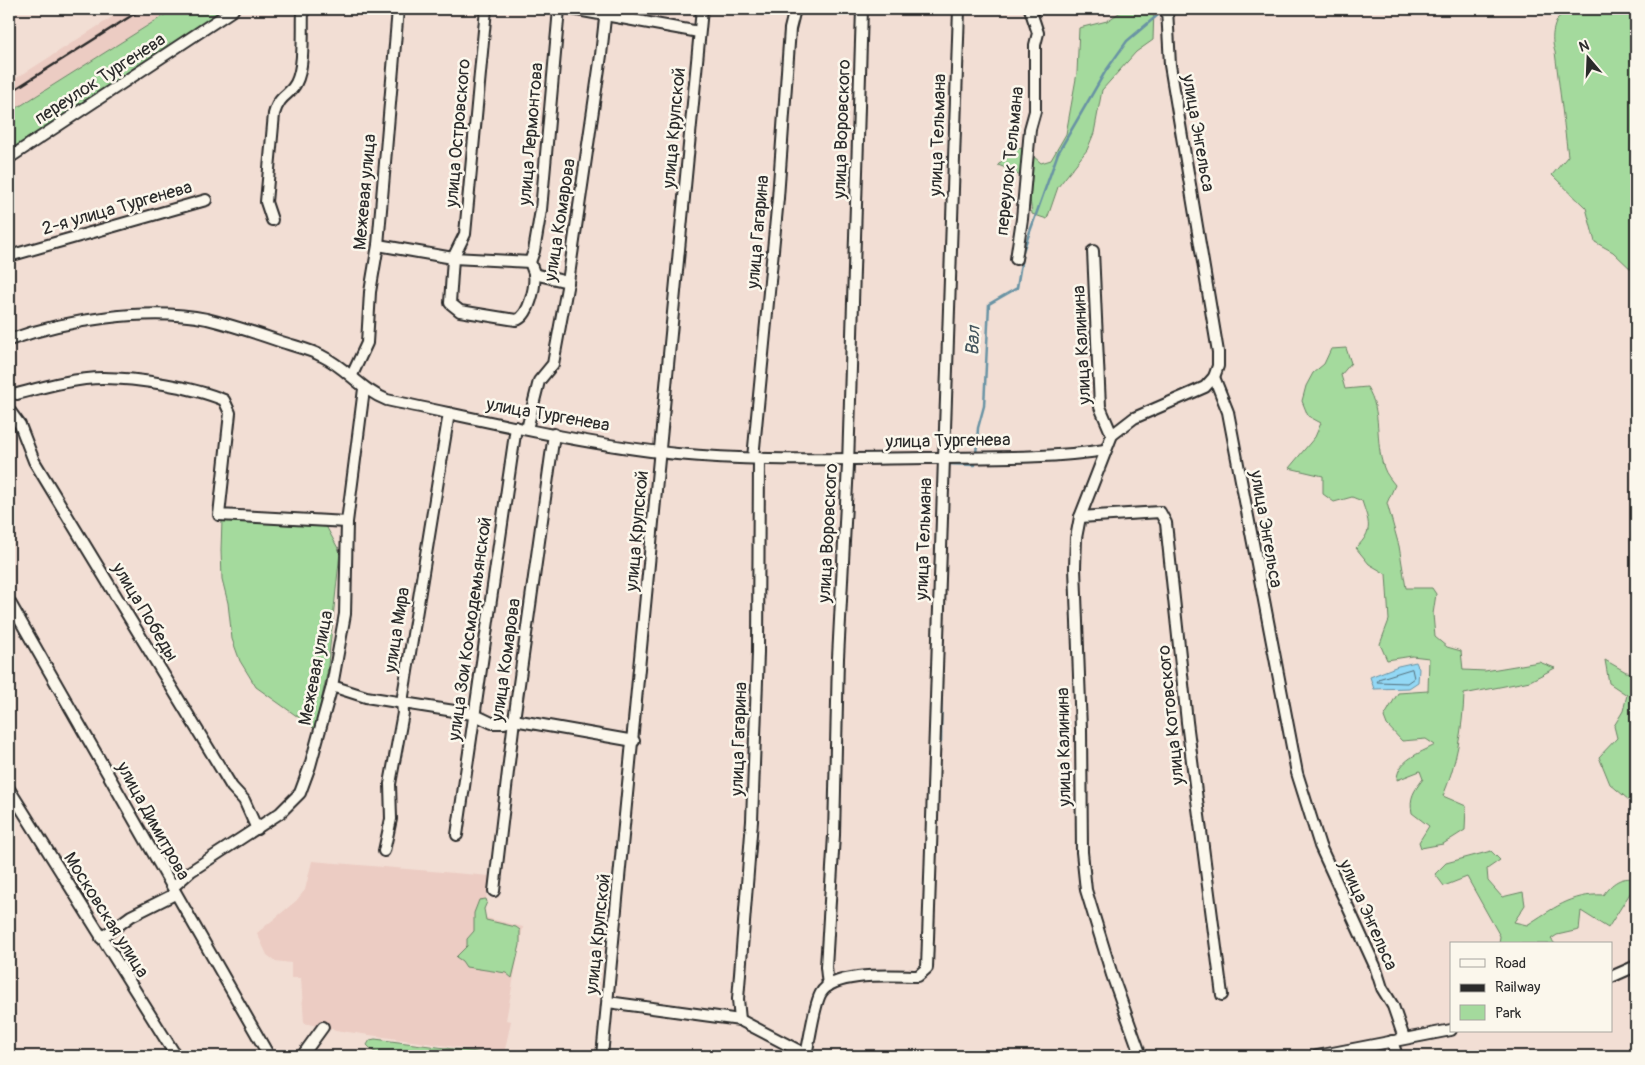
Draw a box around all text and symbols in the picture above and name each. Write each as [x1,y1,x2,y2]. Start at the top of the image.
street label: переулок Тургенева [30,28,170,130]
north arrow [1562,32,1612,82]
text: N [1577,37,1591,56]
street label: улица Островского [440,58,476,209]
street label: улица Воровского [828,59,856,200]
street label: улица Лермонтова [513,62,549,207]
street label: улица Крупской [657,67,691,190]
street label: улица Энгельса [1176,72,1220,193]
street label: улица Тельмана [924,73,952,198]
street label: переулок Тельмана [991,85,1029,237]
street label: Межевая улица [348,133,382,251]
street label: улица Комарова [539,157,581,284]
street label: улица Гагарина [741,174,774,291]
street label: 2-я улица Тургенева [39,176,195,240]
street label: улица Калинина [1067,285,1097,406]
water label: Вал [960,324,986,356]
street label: улица Тургенева [483,393,612,437]
street label: улица Тургенева [884,428,1011,454]
street label: улица Воровского [813,462,843,604]
street label: улица Энгельса [1244,468,1288,589]
street label: улица Крупской [620,470,654,593]
street label: улица Тельмана [910,477,938,602]
street label: улица Зои Космодемьянской [443,516,497,743]
street label: улица Победы [106,558,183,665]
street label: улица Мира [379,585,415,676]
street label: улица Комарова [486,597,526,724]
street label: Межевая улица [294,609,338,727]
street label: улица Котовского [1152,644,1190,787]
street label: улица Гагарина [725,682,752,797]
street label: улица Калинина [1051,687,1077,808]
street label: улица Димитрова [111,757,195,884]
street label: Московская улица [58,848,154,982]
street label: улица Энгельса [1333,855,1403,974]
street label: улица Крупской [580,873,616,996]
legend [1450,942,1612,1032]
text: Road [1495,954,1526,973]
text: Railway [1495,978,1541,997]
text: Park [1495,1004,1522,1023]

